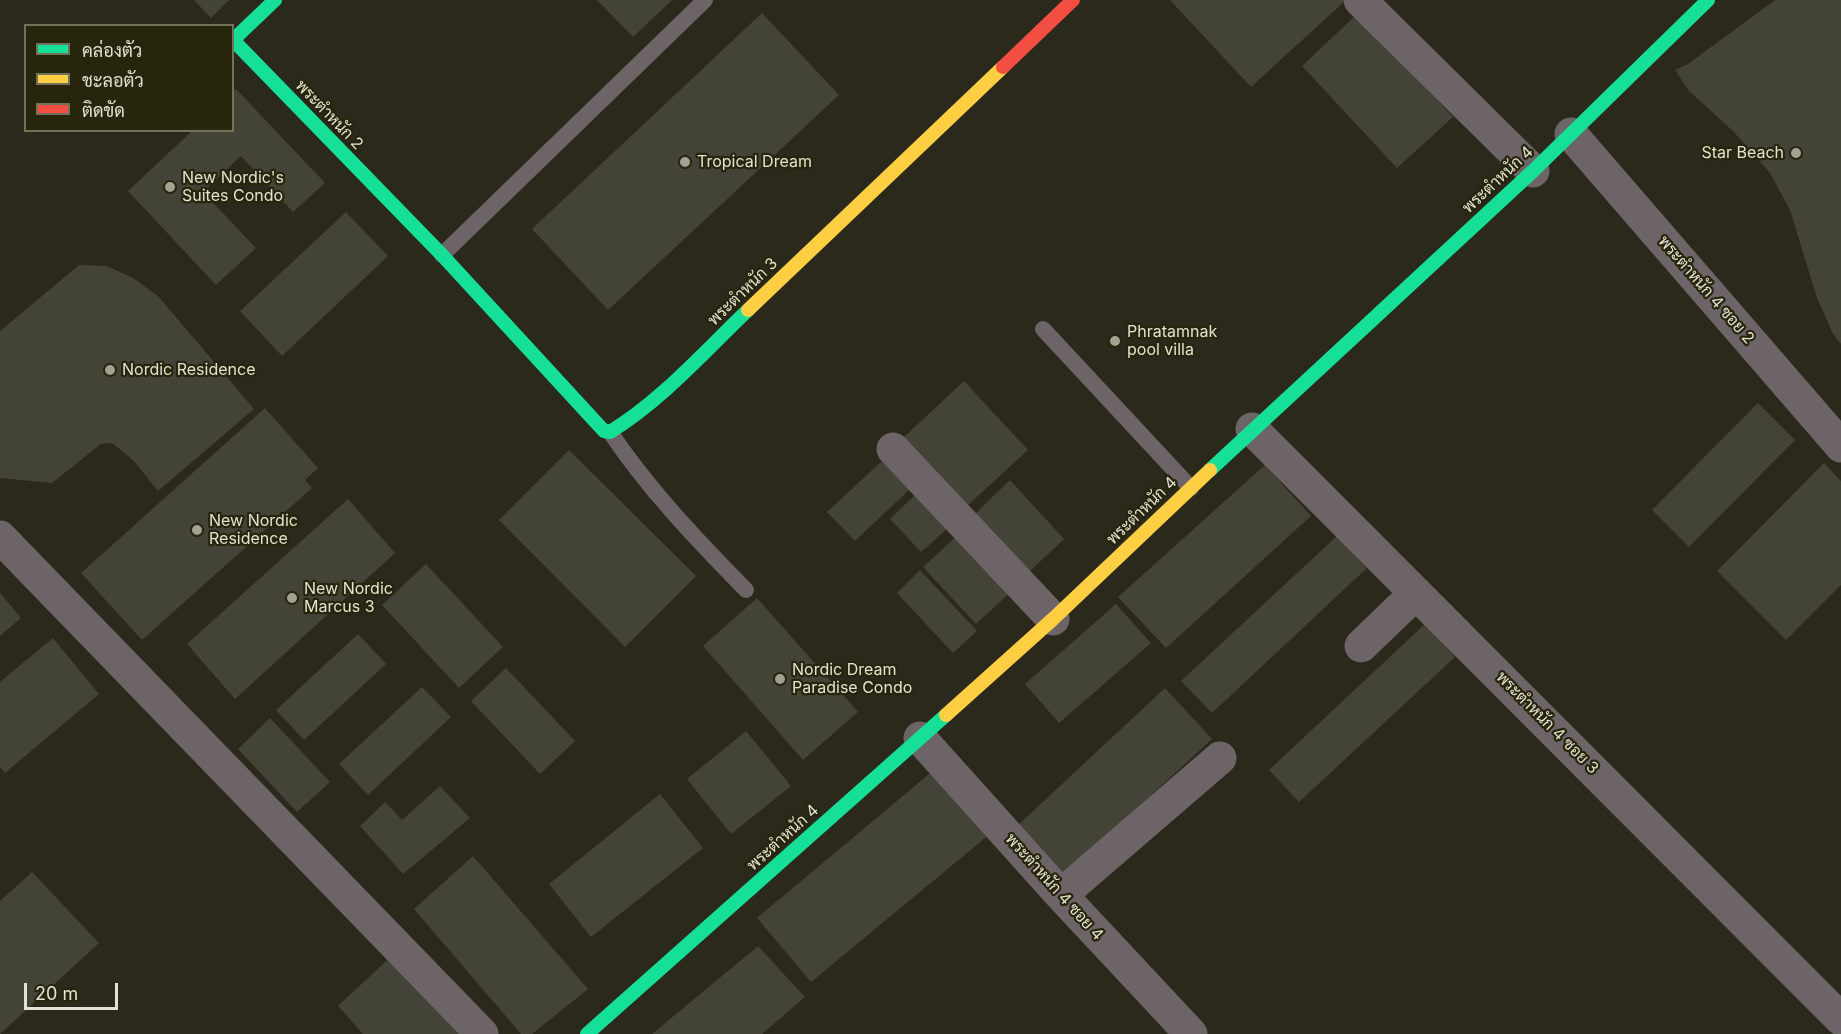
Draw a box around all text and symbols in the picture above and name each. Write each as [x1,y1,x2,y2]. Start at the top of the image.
legend [24,24,234,132]
text: คล่องตัว [82,40,142,61]
text: ชะลอตัว [82,70,144,91]
street label: พระตำหนัก 2 [291,76,367,154]
text: ติดขัด [82,100,125,121]
street label: พระตำหนัก 4 [1459,142,1537,218]
place label: Star Beach [1701,143,1784,163]
marker: Star Beach [1789,146,1803,160]
place label: Tropical Dream [697,152,812,172]
marker: Tropical Dream [678,155,692,169]
place label: New Nordic's Suites Condo [182,168,284,206]
marker: New Nordic's Suites Condo [163,180,177,194]
street label: พระตำหนัก 4 ซอย 2 [1654,232,1758,348]
street label: พระตำหนัก 3 [704,254,782,330]
place label: Phratamnak pool villa [1127,322,1217,360]
marker: Phratamnak pool villa [1108,334,1122,348]
place label: Nordic Residence [122,360,255,380]
marker: Nordic Residence [103,363,117,377]
street label: พระตำหนัก 4 [1103,473,1181,549]
place label: New Nordic Residence [209,511,298,549]
marker: New Nordic Residence [190,523,204,537]
place label: New Nordic Marcus 3 [304,579,393,617]
marker: New Nordic Marcus 3 [285,591,299,605]
place label: Nordic Dream Paradise Condo [792,660,912,698]
street label: พระตำหนัก 4 ซอย 3 [1492,668,1602,778]
marker: Nordic Dream Paradise Condo [773,672,787,686]
street label: พระตำหนัก 4 [743,801,823,875]
street label: พระตำหนัก 4 ซอย 4 [1001,830,1107,944]
scale bar [27,971,122,1009]
text: 20 m [35,983,78,1004]

